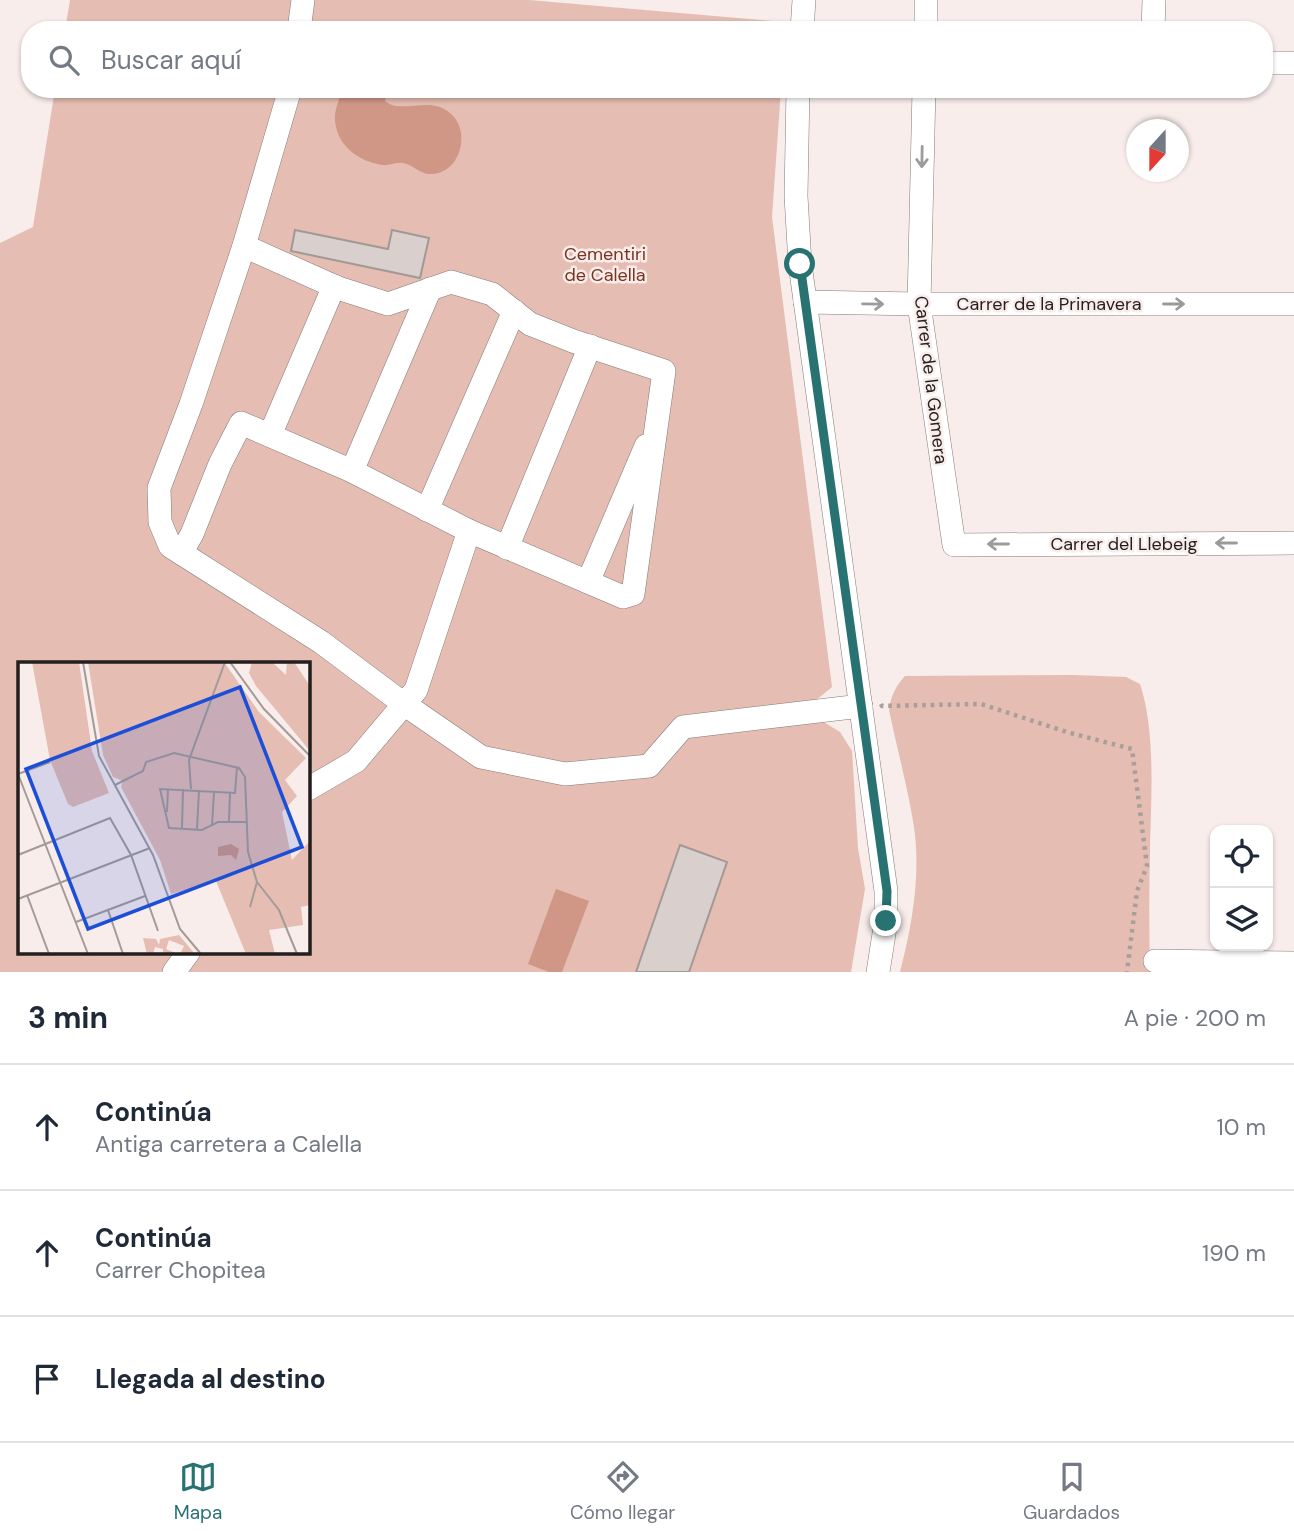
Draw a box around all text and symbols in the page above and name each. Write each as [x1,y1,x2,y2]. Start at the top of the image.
search box [21,21,1273,98]
icon: search [45,41,83,79]
text: Buscar aquí [101,43,241,77]
north arrow [1126,119,1189,182]
one-way arrow [916,146,929,169]
park label: Cementiri de Calella [564,242,646,287]
route start [784,248,815,279]
street label: Carrer de la Primavera [957,292,1141,316]
street label: Carrer de la Gomera [909,295,953,465]
one-way arrow [861,297,884,310]
one-way arrow [1162,297,1185,311]
street label: Carrer del Llebeig [1050,532,1198,556]
one-way arrow [1215,536,1238,550]
one-way arrow [987,537,1010,551]
inset map [18,662,310,954]
map controls [1210,825,1273,951]
button: locate [1210,825,1273,888]
button: layers [1210,888,1273,951]
route end [870,905,901,936]
text: 3 min [28,998,108,1037]
text: A pie · 200 m [1124,1003,1266,1033]
text: Continúa [95,1095,212,1129]
icon: ahead [28,1108,66,1146]
text: 10 m [1216,1112,1266,1142]
text: Antiga carretera a Calella [95,1129,362,1159]
text: Continúa [95,1221,212,1255]
icon: ahead [28,1234,66,1272]
text: 190 m [1202,1238,1266,1268]
text: Carrer Chopitea [95,1255,266,1285]
icon: arrive [28,1360,66,1398]
text: Llegada al destino [95,1362,326,1396]
tab: Mapa [174,1458,222,1525]
tab: Cómo llegar [570,1458,675,1525]
tab: Guardados [1023,1458,1120,1525]

